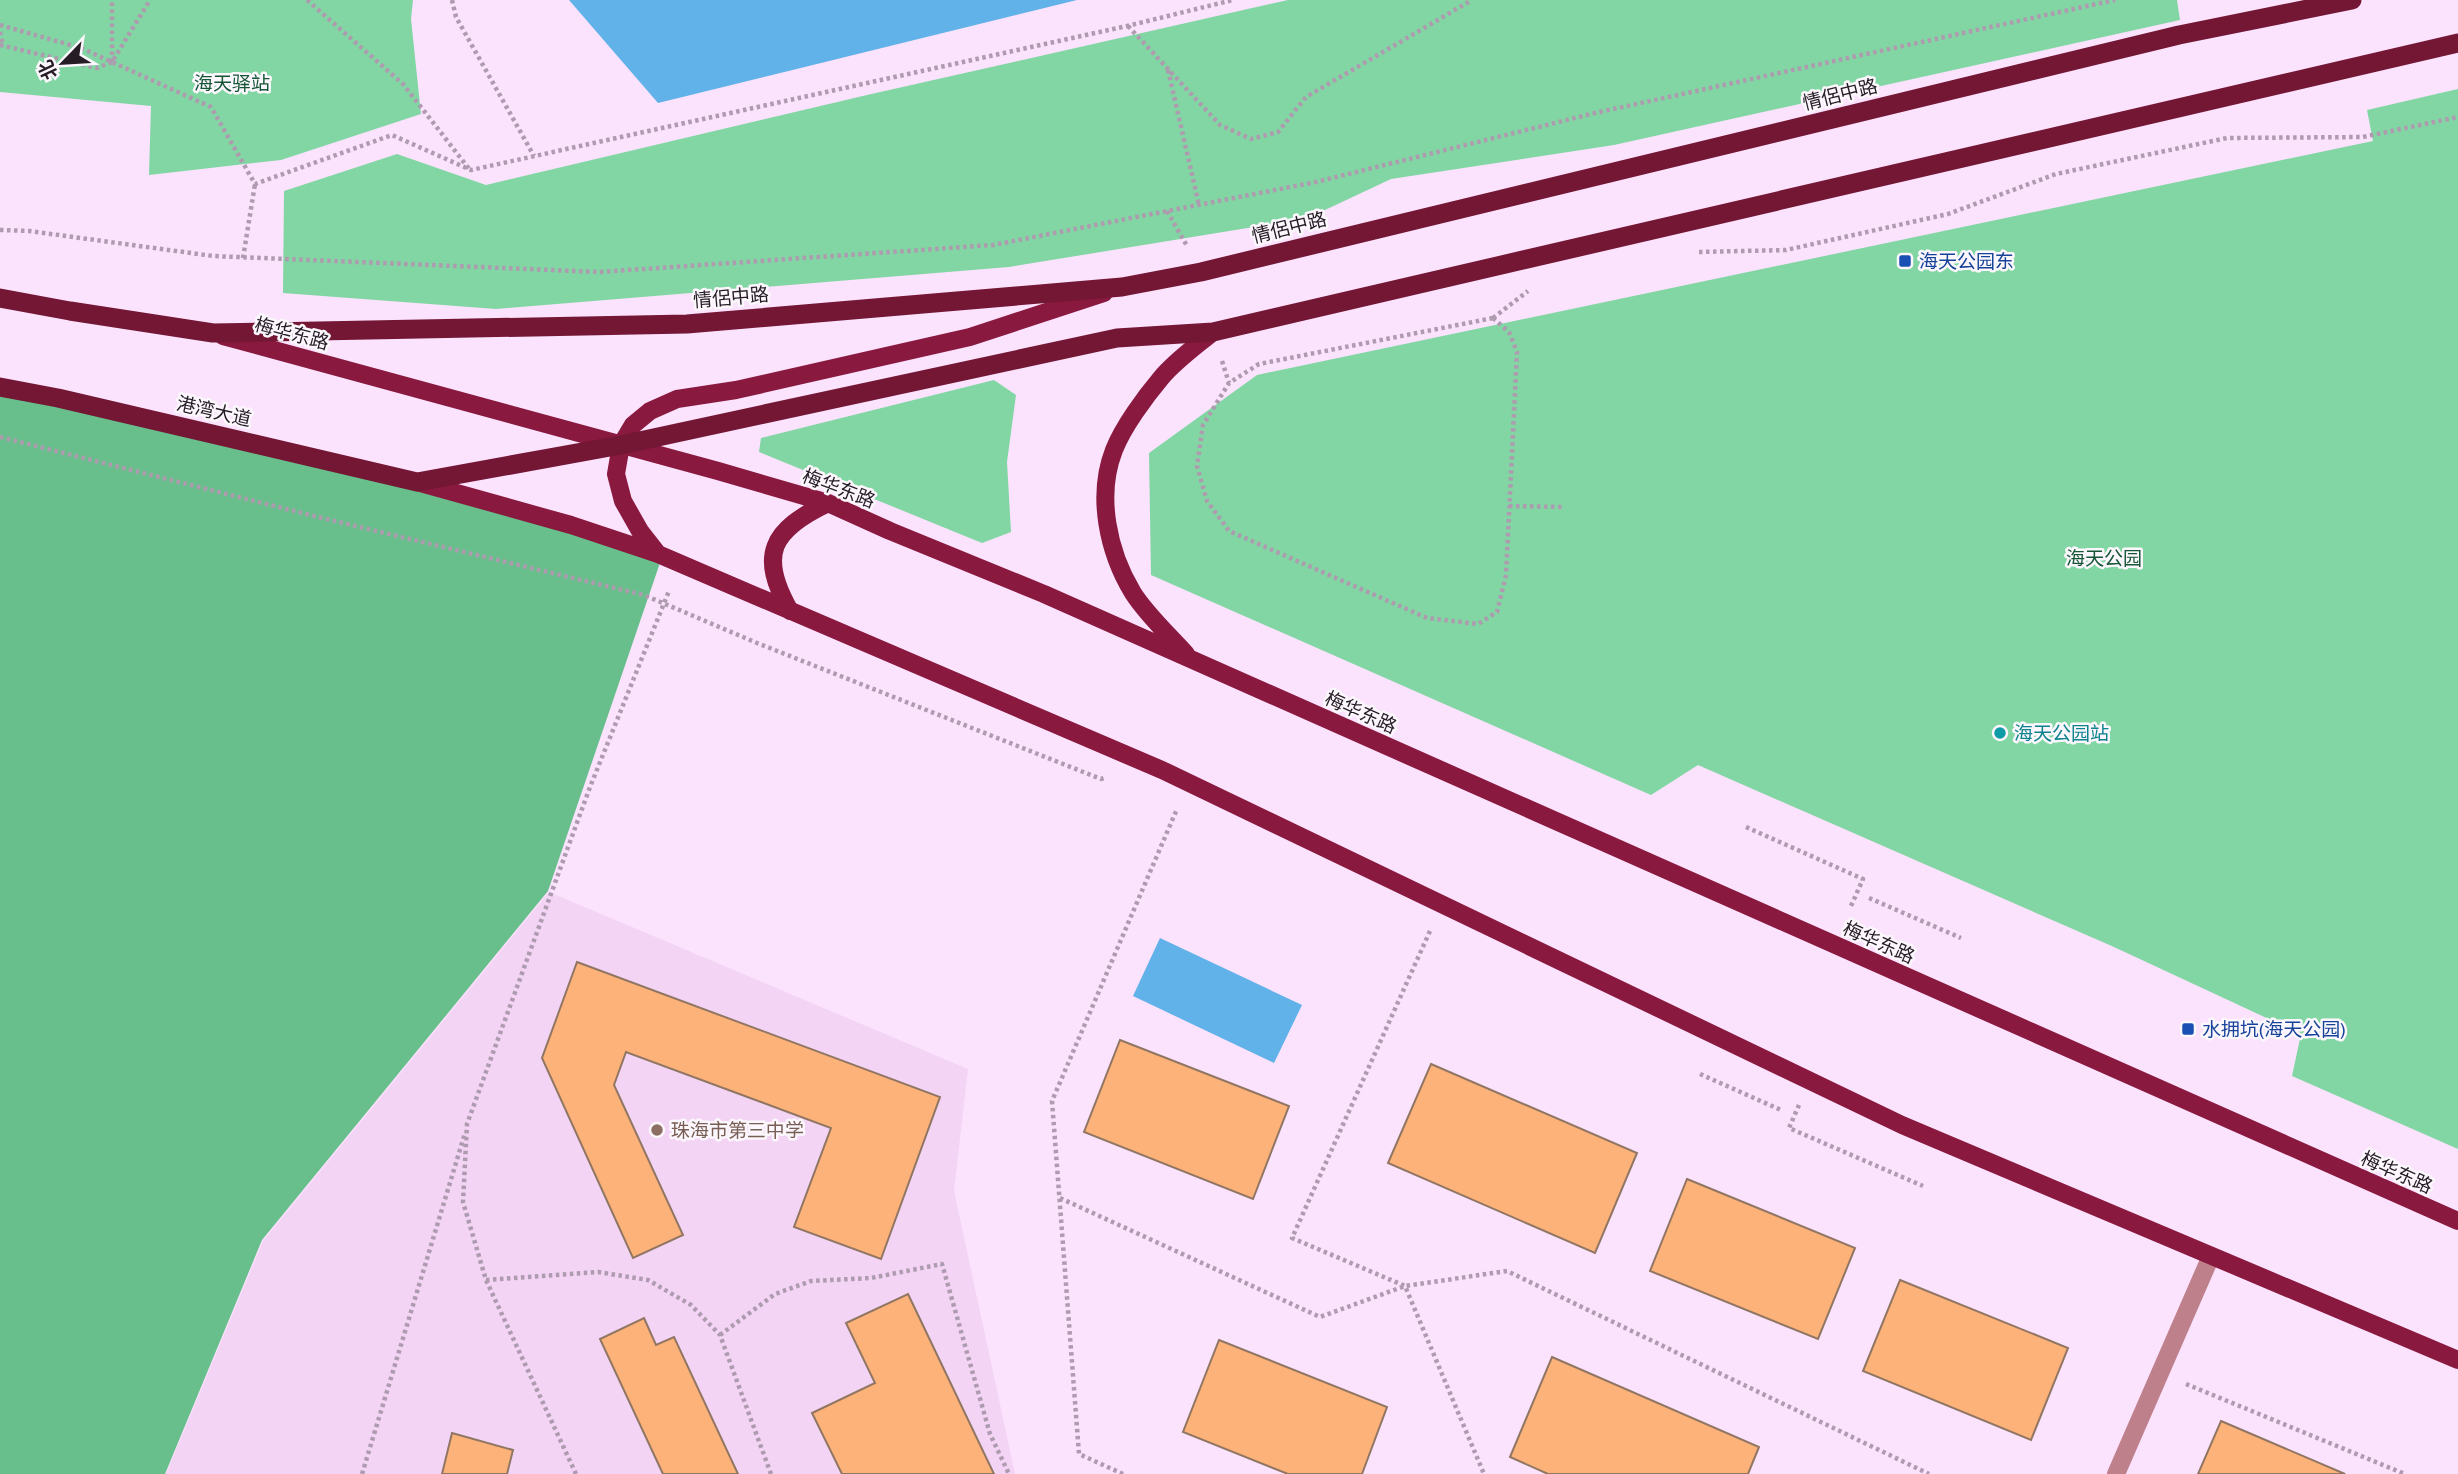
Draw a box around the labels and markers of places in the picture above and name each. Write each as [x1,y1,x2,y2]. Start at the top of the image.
place label: 海天公园东 [1919,248,2014,274]
marker: 海天公园东 [1897,253,1913,269]
place label: 海天公园站 [2014,720,2109,746]
marker: 海天公园站 [1992,725,2008,741]
place label: 水拥坑(海天公园) [2202,1016,2345,1042]
marker: 水拥坑(海天公园) [2180,1021,2196,1037]
place label: 珠海市第三中学 [671,1117,804,1143]
marker: 珠海市第三中学 [649,1122,665,1138]

